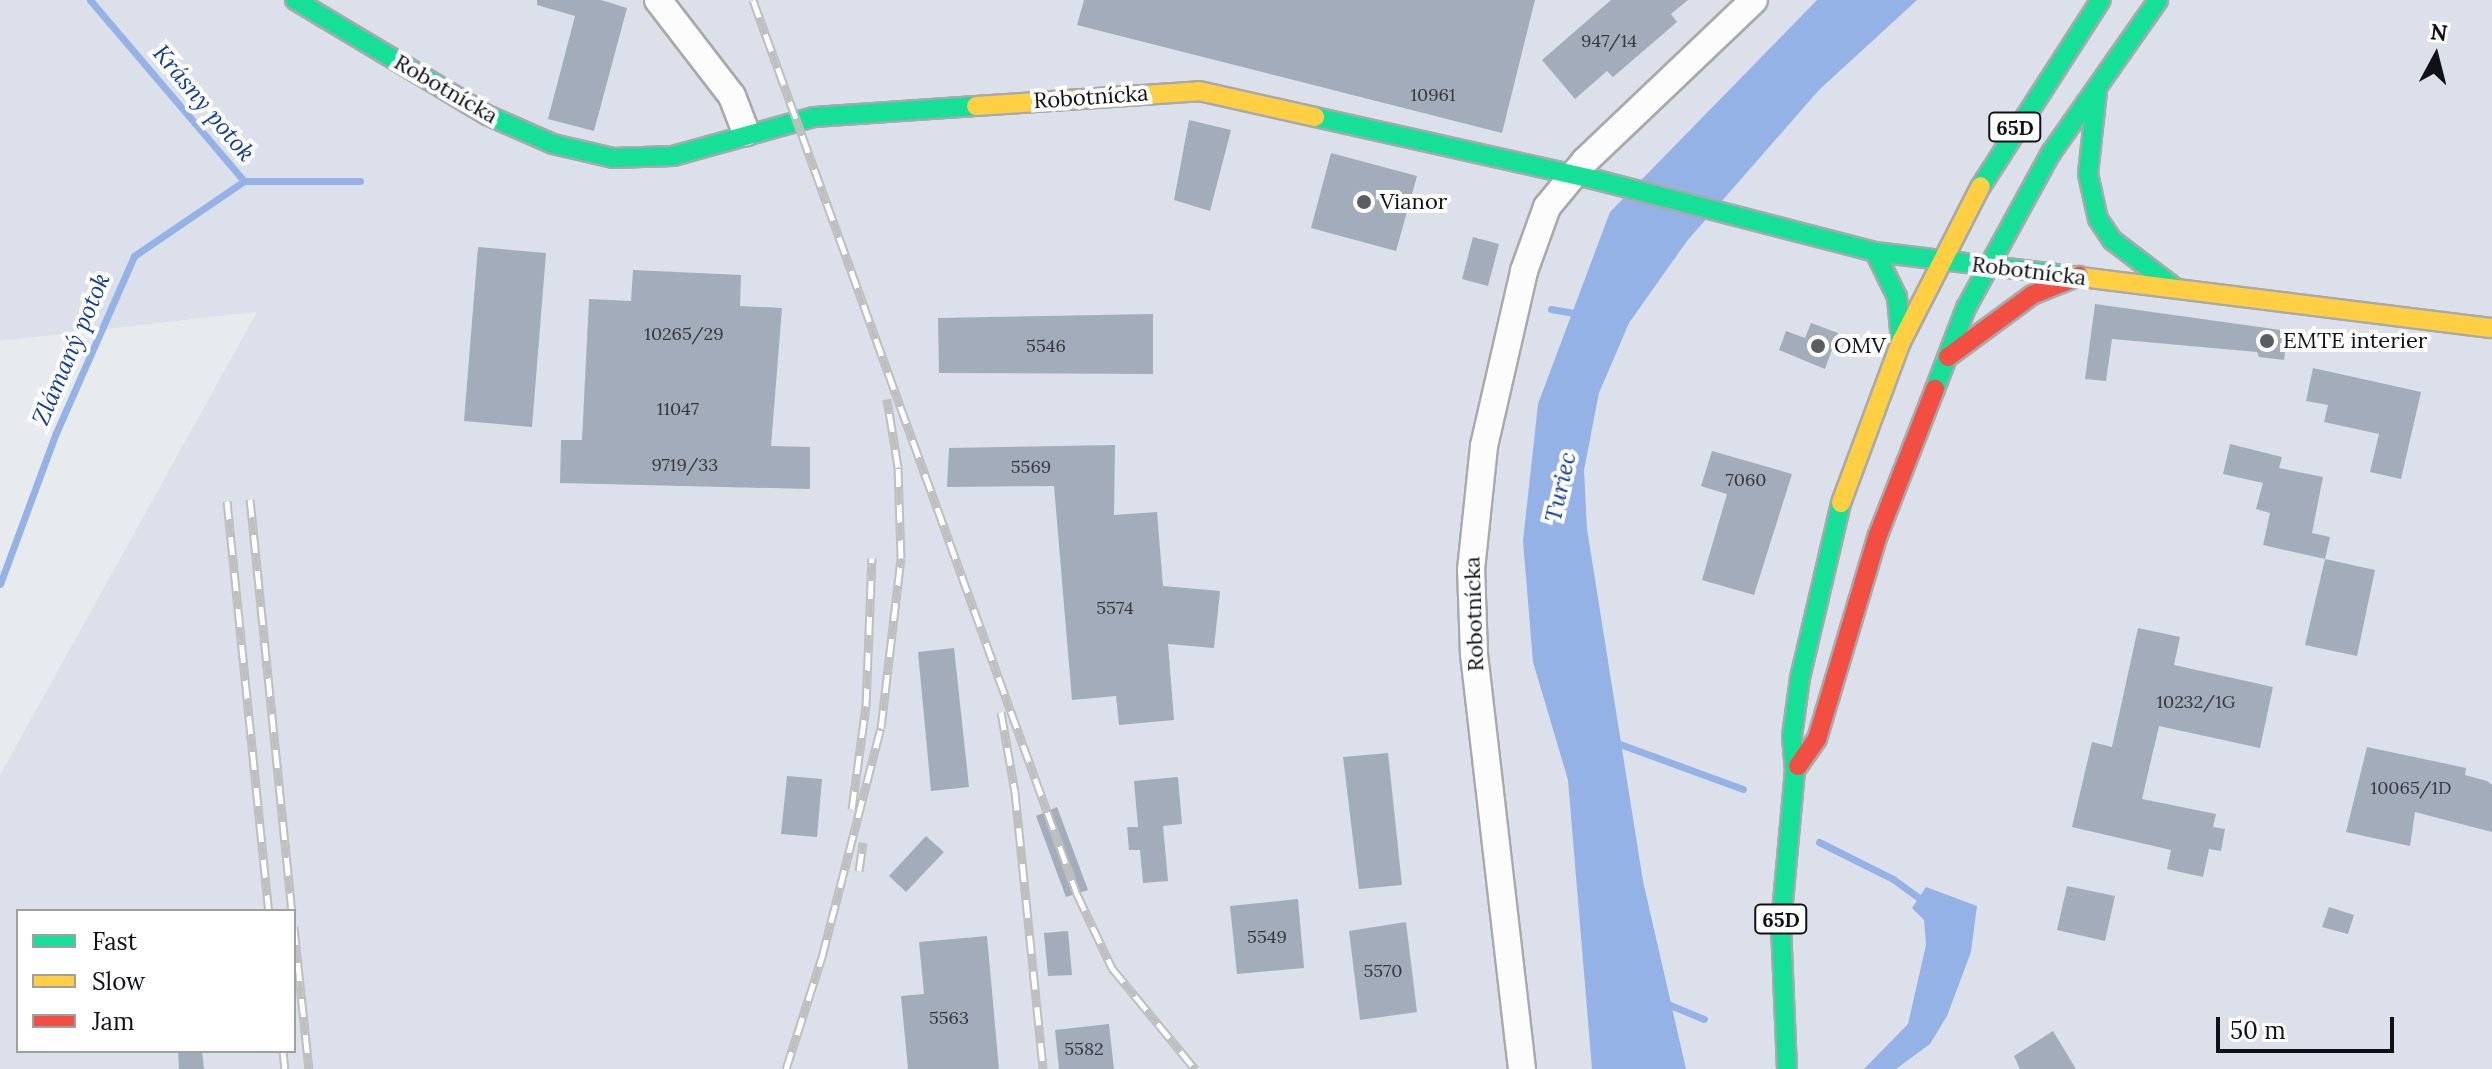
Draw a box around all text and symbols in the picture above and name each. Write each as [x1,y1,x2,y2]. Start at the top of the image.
north arrow [2396,16,2476,96]
text: N [2429,17,2449,47]
house number: 947/14 [1581,30,1637,52]
water label: Krásny potok [147,39,261,167]
street label: Robotnícka [390,49,502,129]
street label: Robotnícka [1033,80,1149,114]
house number: 10961 [1410,84,1456,106]
road number: 65D [1987,111,2043,143]
place label: Vianor [1380,189,1447,215]
marker: Vianor [1355,193,1373,211]
street label: Robotnícka [1970,251,2088,291]
water label: Zlámaný potok [26,269,116,429]
house number: 10265/29 [644,323,724,345]
place label: EMTE interier [2283,328,2427,354]
marker: EMTE interier [2258,332,2276,350]
place label: OMV [1834,333,1886,359]
house number: 5546 [1026,335,1066,357]
marker: OMV [1809,337,1827,355]
house number: 11047 [657,398,699,420]
water label: Turiec [1538,449,1582,525]
house number: 9719/33 [652,454,718,476]
house number: 5569 [1011,456,1051,478]
house number: 7060 [1725,469,1767,491]
street label: Robotnícka [1459,556,1489,672]
house number: 5574 [1096,597,1134,619]
house number: 10232/1G [2157,691,2235,713]
house number: 10065/1D [2371,777,2451,799]
road number: 65D [1753,903,1809,935]
legend [16,909,296,1053]
text: Fast [92,926,137,957]
house number: 5549 [1247,926,1287,948]
house number: 5570 [1363,960,1403,982]
text: Slow [92,966,145,997]
scale bar [2220,1001,2398,1051]
text: Jam [92,1006,134,1037]
house number: 5563 [929,1007,969,1029]
text: 50 m [2230,1015,2286,1046]
house number: 5582 [1064,1038,1104,1060]

